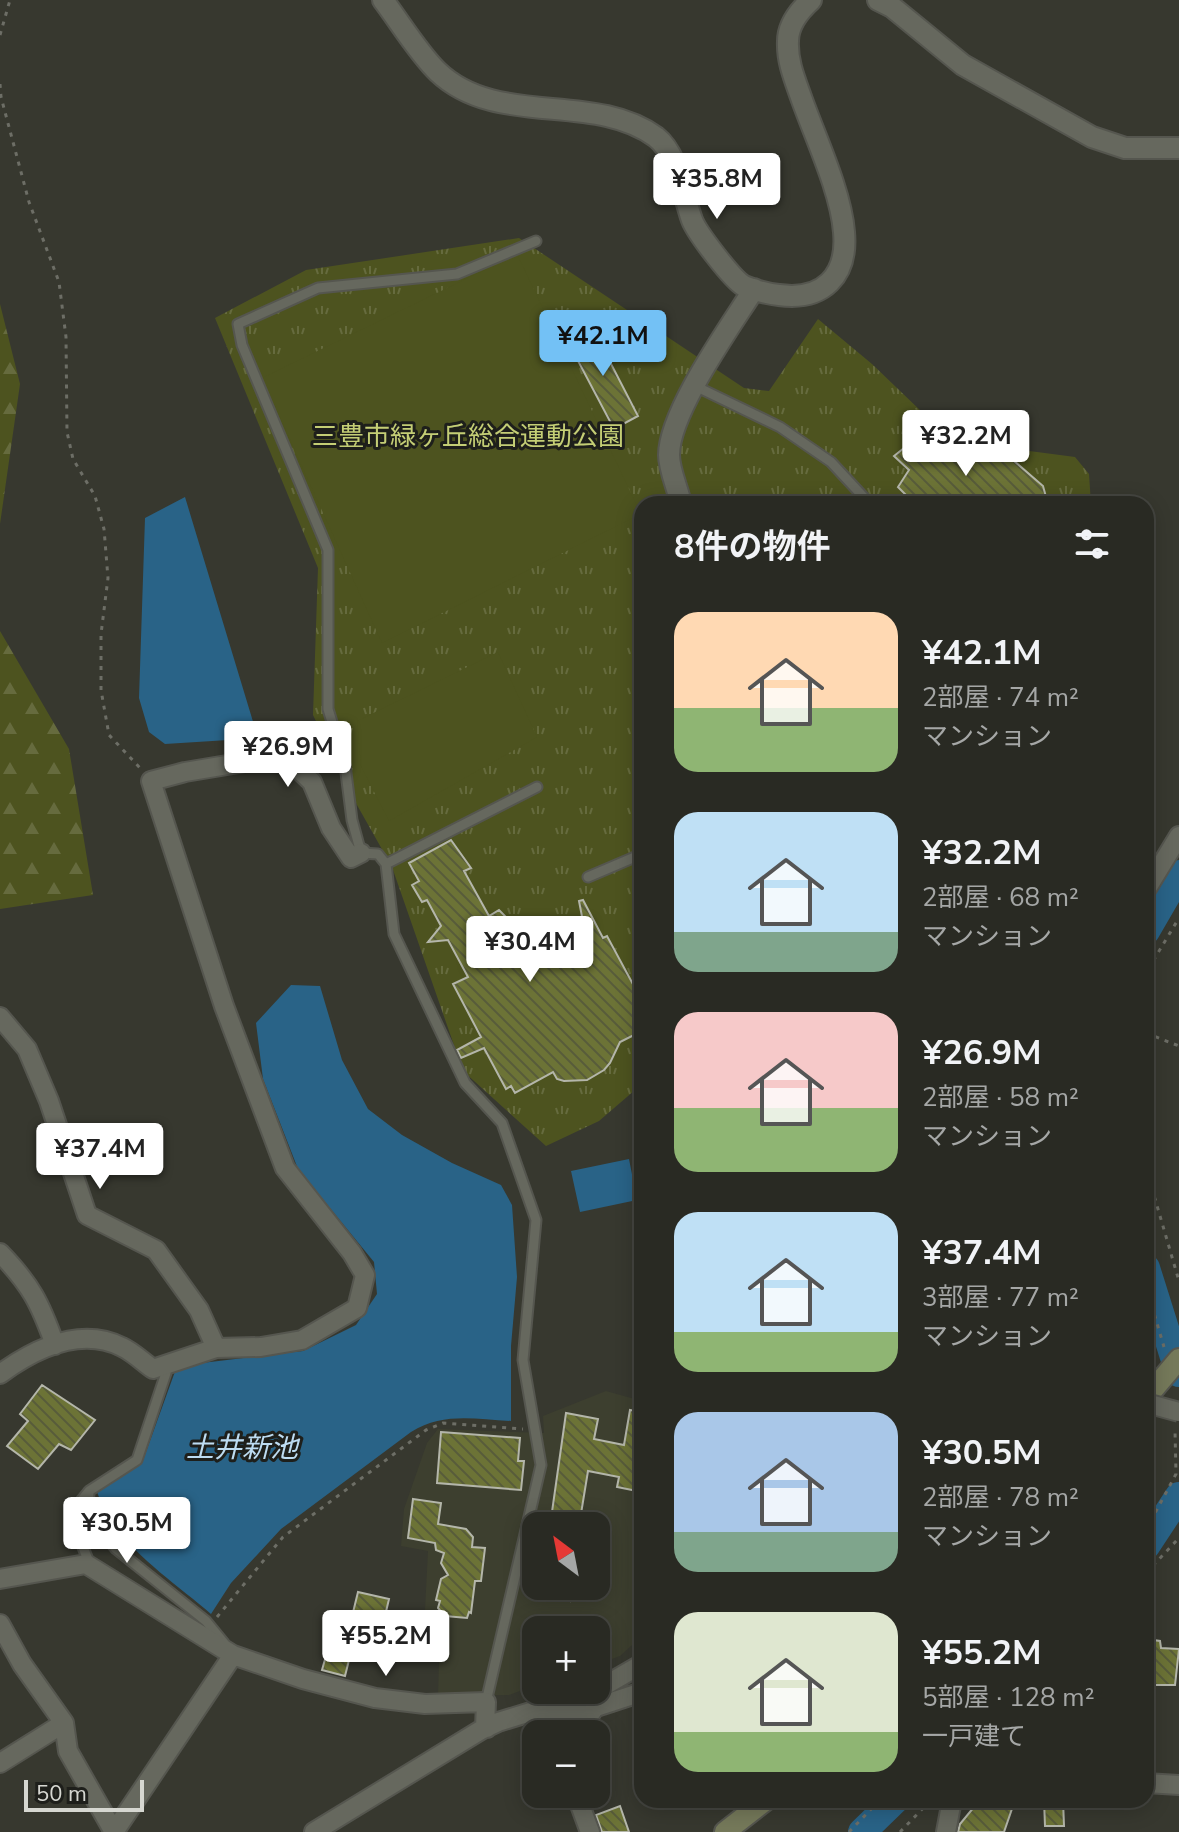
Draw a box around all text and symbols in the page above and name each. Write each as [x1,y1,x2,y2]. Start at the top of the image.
pin: ¥35.8M [652,153,782,221]
text: ¥35.8M [671,161,763,196]
pin: ¥42.1M [538,310,668,378]
text: ¥42.1M [557,318,649,353]
pin: ¥32.2M [901,410,1031,478]
text: ¥32.2M [920,418,1012,453]
park label: 三豊市緑ヶ丘総合運動公園 [312,419,624,454]
icon: filters [1070,522,1114,566]
text: 8件の物件 [674,524,830,570]
text: ¥42.1M [922,630,1042,676]
icon: home [738,644,834,740]
text: 2部屋 · 74 m² [922,680,1079,715]
text: マンション [922,719,1052,754]
pin: ¥26.9M [223,721,353,789]
text: ¥26.9M [242,729,334,764]
text: ¥32.2M [922,830,1042,876]
icon: home [738,844,834,940]
text: 2部屋 · 68 m² [922,880,1079,915]
pin: ¥30.4M [465,916,595,984]
text: マンション [922,919,1052,954]
text: ¥30.4M [484,924,576,959]
text: ¥26.9M [922,1030,1042,1076]
icon: home [738,1044,834,1140]
text: 2部屋 · 58 m² [922,1080,1079,1115]
text: マンション [922,1119,1052,1154]
pin: ¥37.4M [35,1123,165,1191]
text: ¥37.4M [54,1131,146,1166]
text: ¥37.4M [922,1230,1042,1276]
icon: home [738,1244,834,1340]
text: 3部屋 · 77 m² [922,1280,1079,1315]
text: マンション [922,1319,1052,1354]
water label: 土井新池 [186,1429,301,1467]
text: ¥30.5M [922,1430,1042,1476]
icon: home [738,1444,834,1540]
text: 2部屋 · 78 m² [922,1480,1079,1515]
pin: ¥30.5M [62,1497,192,1565]
text: ¥30.5M [81,1505,173,1540]
north arrow [522,1512,610,1600]
map controls [522,1512,610,1808]
text: マンション [922,1519,1052,1554]
pin: ¥55.2M [321,1610,451,1678]
button: + [522,1616,610,1704]
text: ¥55.2M [340,1618,432,1653]
text: ¥55.2M [922,1630,1042,1676]
icon: home [738,1644,834,1740]
text: 5部屋 · 128 m² [922,1680,1095,1715]
text: 一戸建て [922,1719,1026,1754]
button: − [522,1720,610,1808]
scale bar [24,1776,144,1812]
text: 50 m [36,1779,87,1809]

